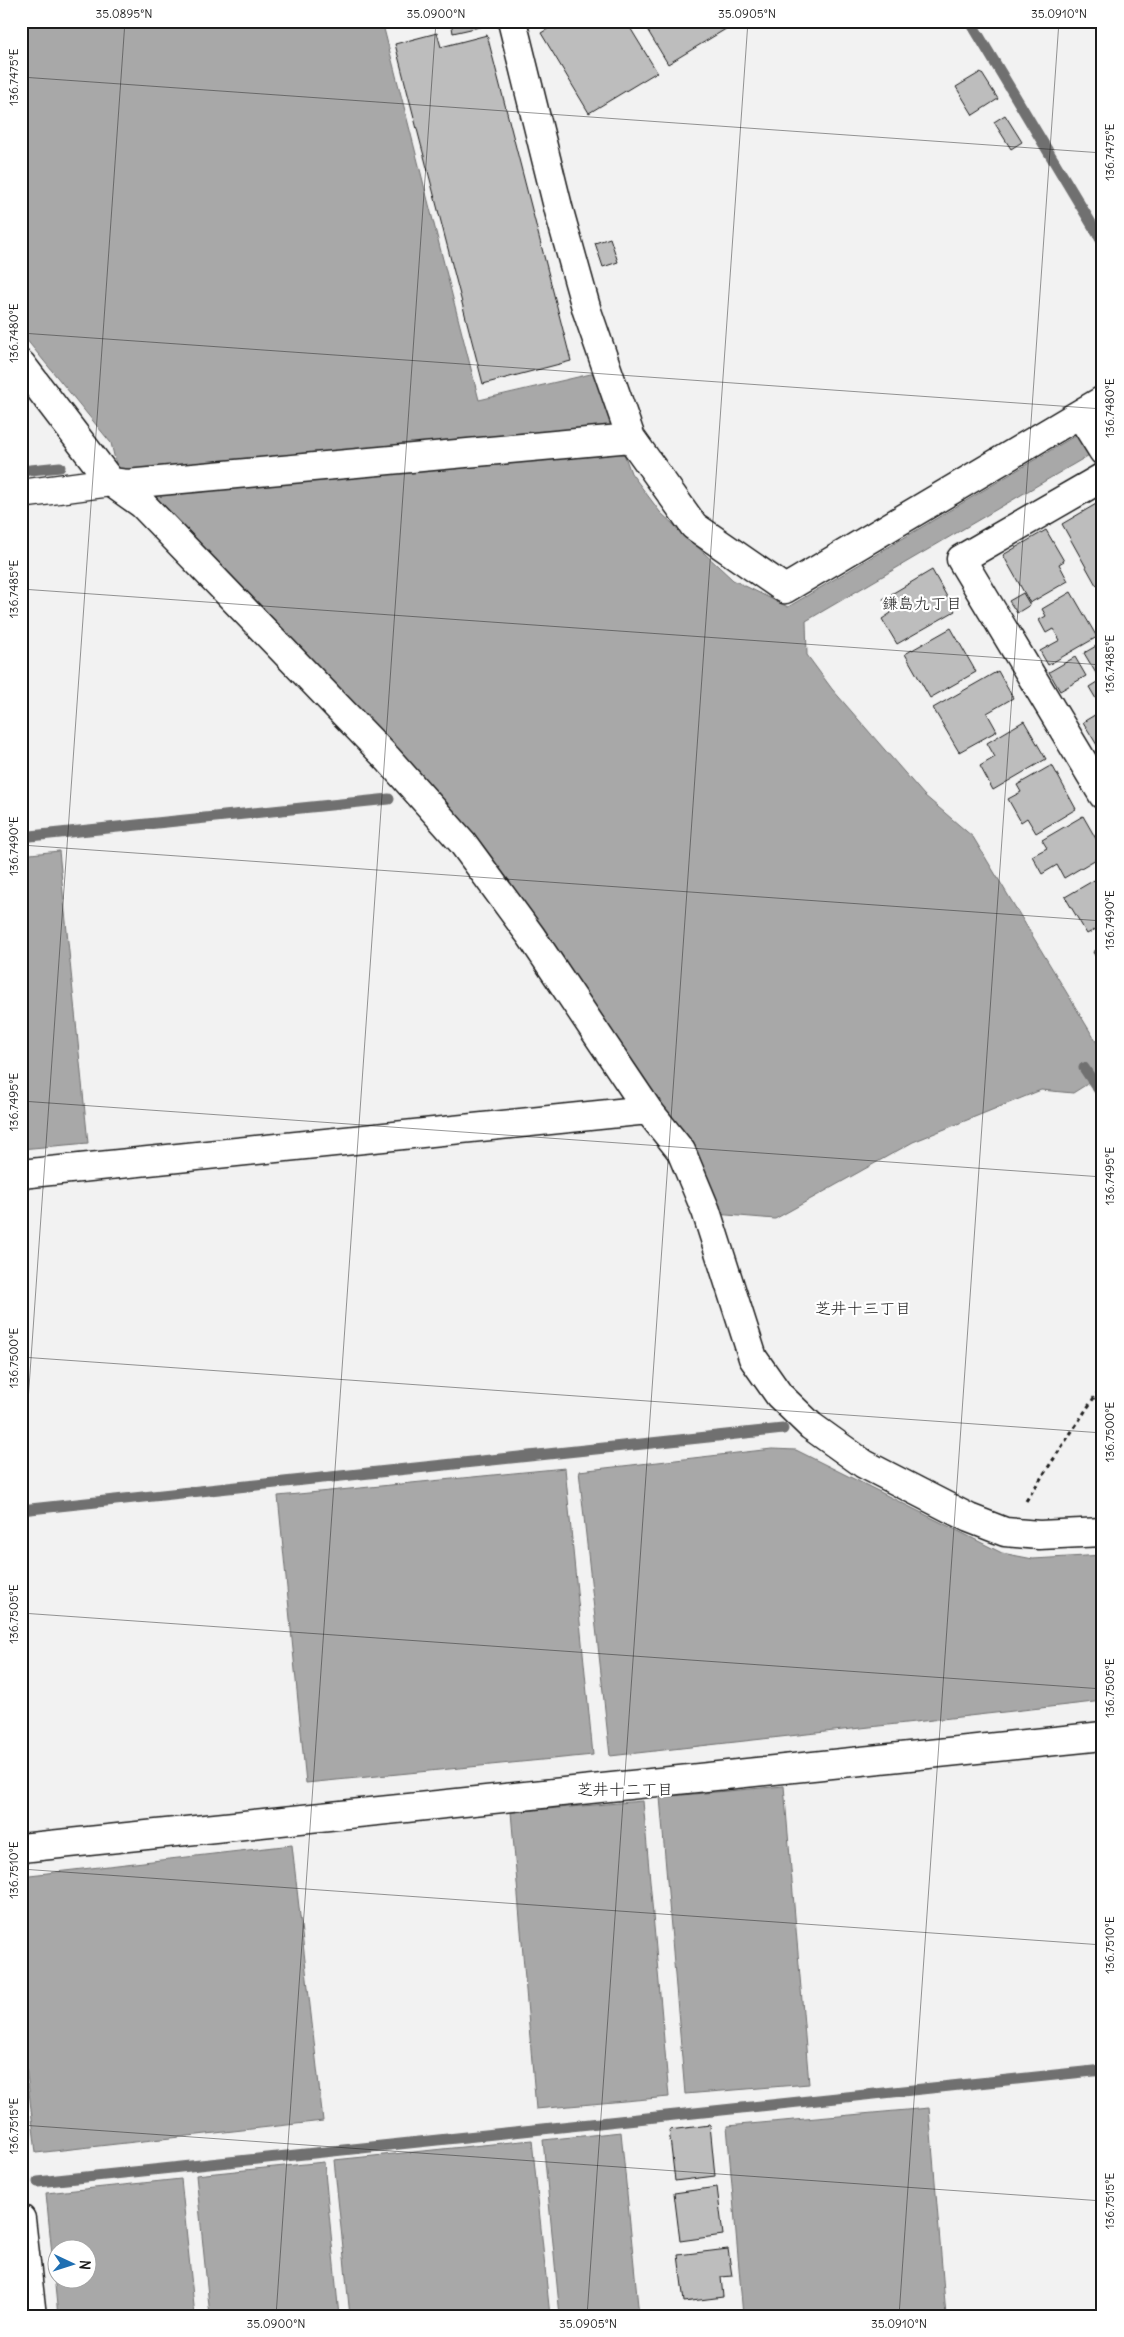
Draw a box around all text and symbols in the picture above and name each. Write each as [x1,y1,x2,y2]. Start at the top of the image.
text: 35.0895°N [95,6,153,21]
text: 35.0900°N [406,6,466,21]
text: 35.0905°N [718,6,776,21]
text: 35.0910°N [1031,6,1087,21]
text: 136.7475°E [6,48,21,106]
text: 136.7475°E [1102,123,1117,181]
text: 136.7480°E [6,303,21,363]
text: 136.7480°E [1102,378,1117,438]
text: 136.7485°E [6,560,21,618]
district label: 鎌島九丁目 [882,593,962,613]
text: 136.7485°E [1102,635,1117,693]
text: 136.7490°E [6,816,21,876]
text: 136.7490°E [1102,890,1117,950]
text: 136.7495°E [6,1073,21,1131]
text: 136.7495°E [1102,1147,1117,1205]
district label: 芝井十三丁目 [815,1298,911,1318]
text: 136.7500°E [6,1328,21,1388]
text: 136.7500°E [1102,1402,1117,1462]
text: 136.7505°E [6,1584,21,1644]
text: 136.7505°E [1102,1658,1117,1718]
district label: 芝井十二丁目 [577,1779,673,1799]
text: 136.7510°E [6,1841,21,1899]
text: 136.7510°E [1102,1916,1117,1974]
text: 136.7515°E [6,2098,21,2154]
text: 136.7515°E [1102,2173,1117,2229]
north arrow [48,2240,98,2290]
text: N [76,2259,94,2270]
text: 35.0900°N [246,2316,306,2331]
text: 35.0905°N [559,2316,617,2331]
text: 35.0910°N [871,2316,927,2331]

